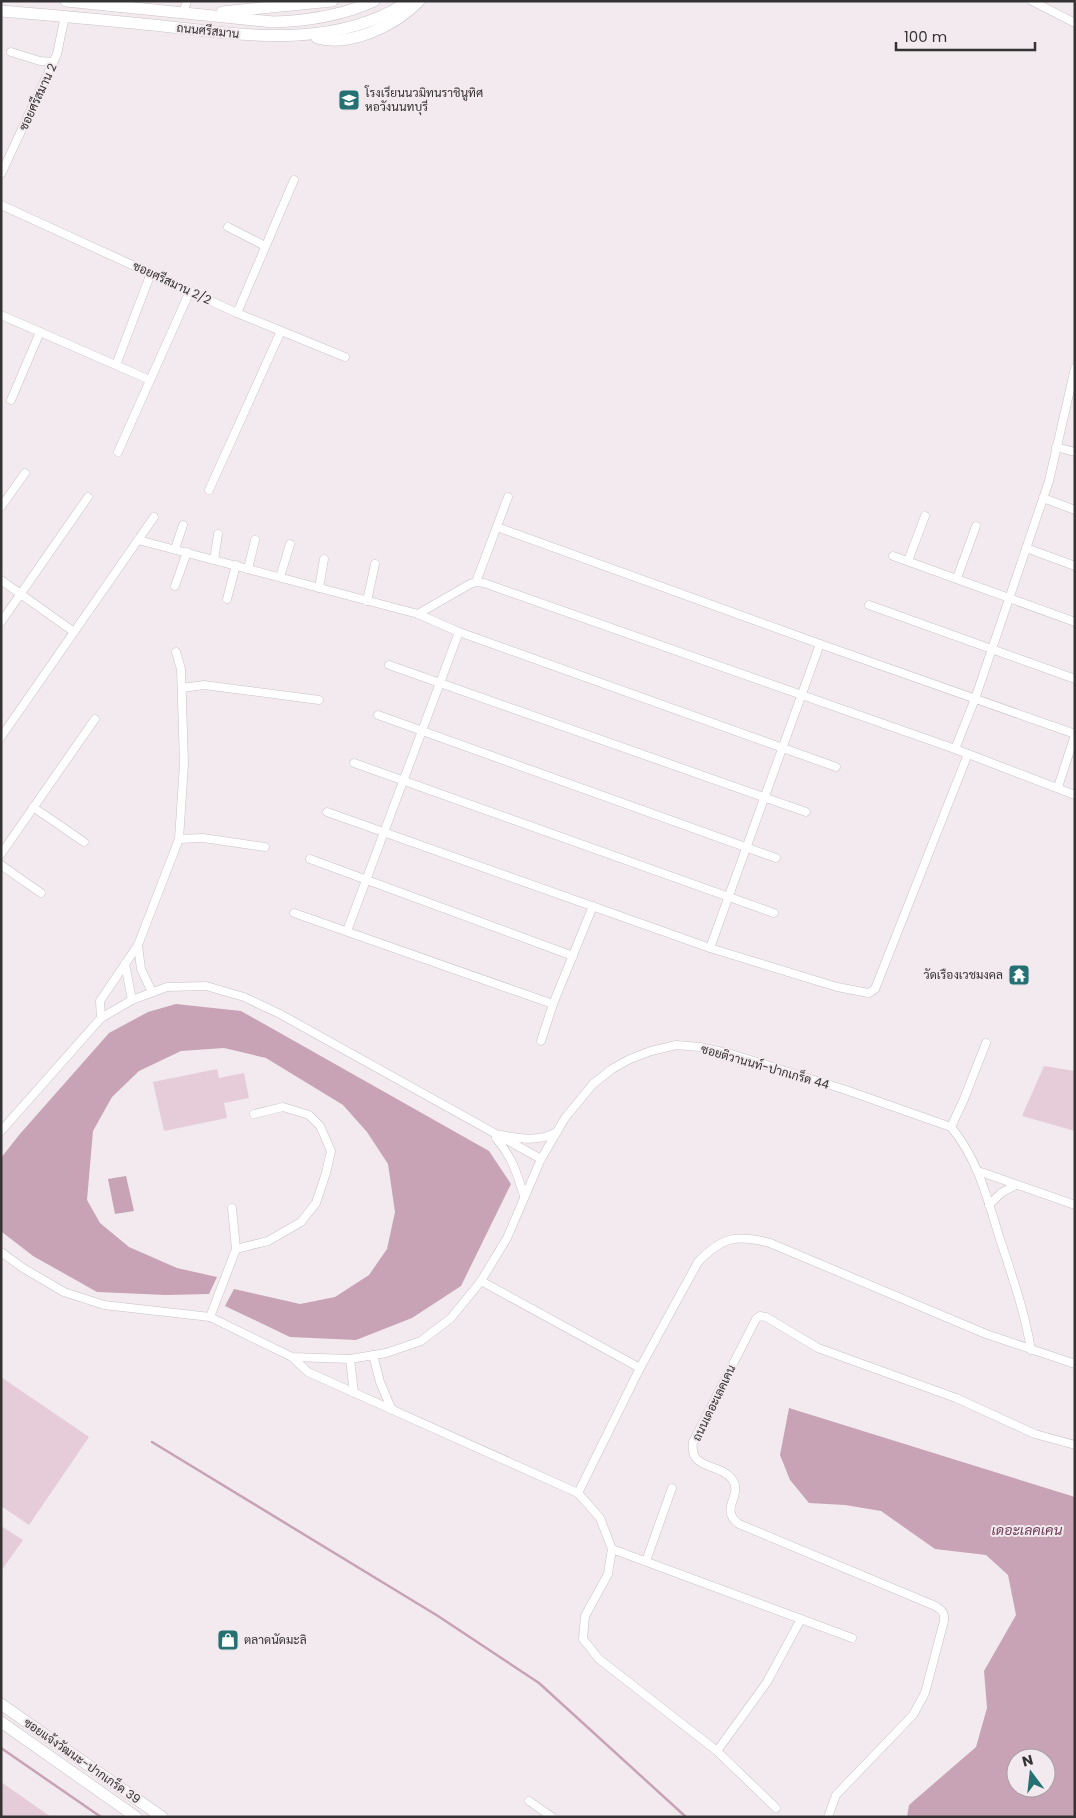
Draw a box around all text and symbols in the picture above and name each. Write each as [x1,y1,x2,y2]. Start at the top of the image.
street label: ถนนศรีสมาน [176,19,241,42]
scale bar [896,20,1035,52]
text: 100 m [904,26,947,47]
street label: ซอยศรีสมาน 2 [15,60,61,133]
place label: โรงเรียนนวมิทนราชินูทิศ หอวังนนทบุรี [364,84,483,116]
school or university icon: โรงเรียนนวมิทนราชินูทิศ หอวังนนทบุรี [337,88,361,112]
street label: ซอยศรีสมาน 2/2 [130,257,214,308]
temple icon: วัดเรืองเวชมงคล [1007,963,1031,987]
place label: วัดเรืองเวชมงคล [924,966,1003,983]
street label: ซอยติวานนท์-ปากเกร็ด 44 [699,1040,832,1093]
street label: ถนนเดอะเลคเคน [688,1361,740,1444]
water label: เดอะเลคเคน [992,1520,1063,1540]
shop icon: ตลาดนัดมะลิ [216,1628,240,1652]
place label: ตลาดนัดมะลิ [244,1631,307,1648]
street label: ซอยแจ้งวัฒนะ-ปากเกร็ด 39 [20,1714,144,1807]
north arrow [1006,1748,1056,1798]
text: N [1020,1749,1035,1771]

